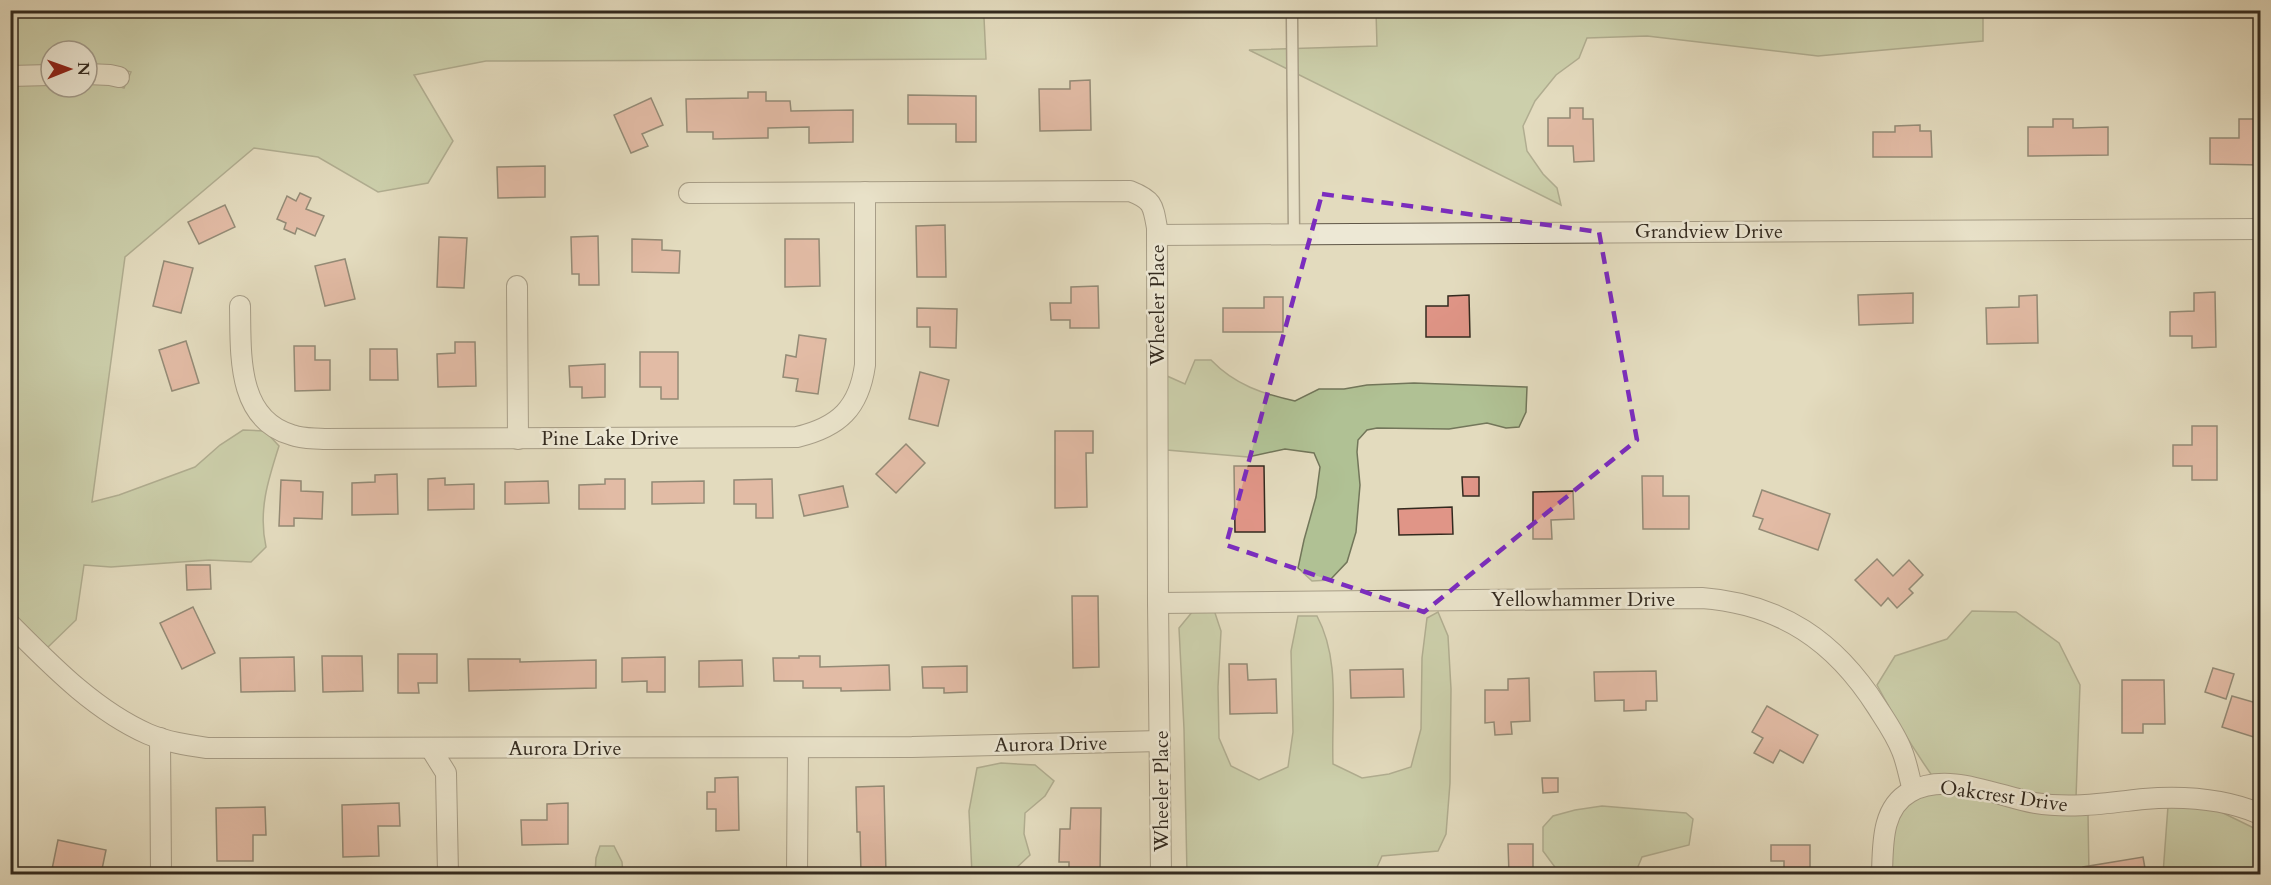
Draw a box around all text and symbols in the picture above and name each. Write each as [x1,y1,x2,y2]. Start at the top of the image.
north arrow [39,39,99,99]
text: N [72,62,94,76]
street label: Grandview Drive [1635,218,1783,245]
street label: Wheeler Place [1144,244,1171,367]
street label: Pine Lake Drive [541,425,679,452]
street label: Yellowhammer Drive [1491,586,1675,613]
street label: Aurora Drive [994,730,1108,758]
street label: Wheeler Place [1148,730,1175,853]
street label: Aurora Drive [509,735,622,762]
street label: Oakcrest Drive [1938,774,2070,818]

